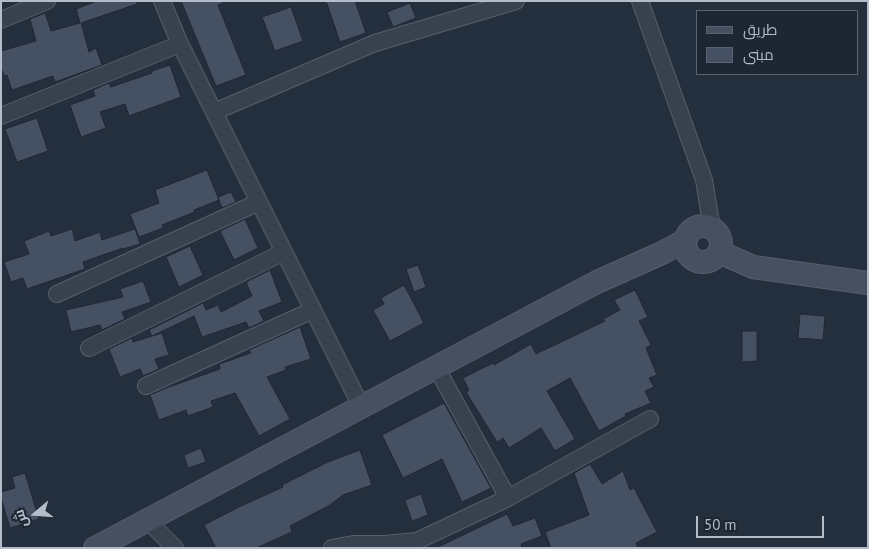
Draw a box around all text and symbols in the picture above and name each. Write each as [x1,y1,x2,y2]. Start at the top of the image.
legend [696,10,859,75]
text: طريق [743,20,777,39]
text: مبنى [743,45,774,64]
north arrow [10,489,60,539]
scale bar [699,506,826,538]
text: ش [9,507,32,530]
text: 50 m [704,515,737,534]

